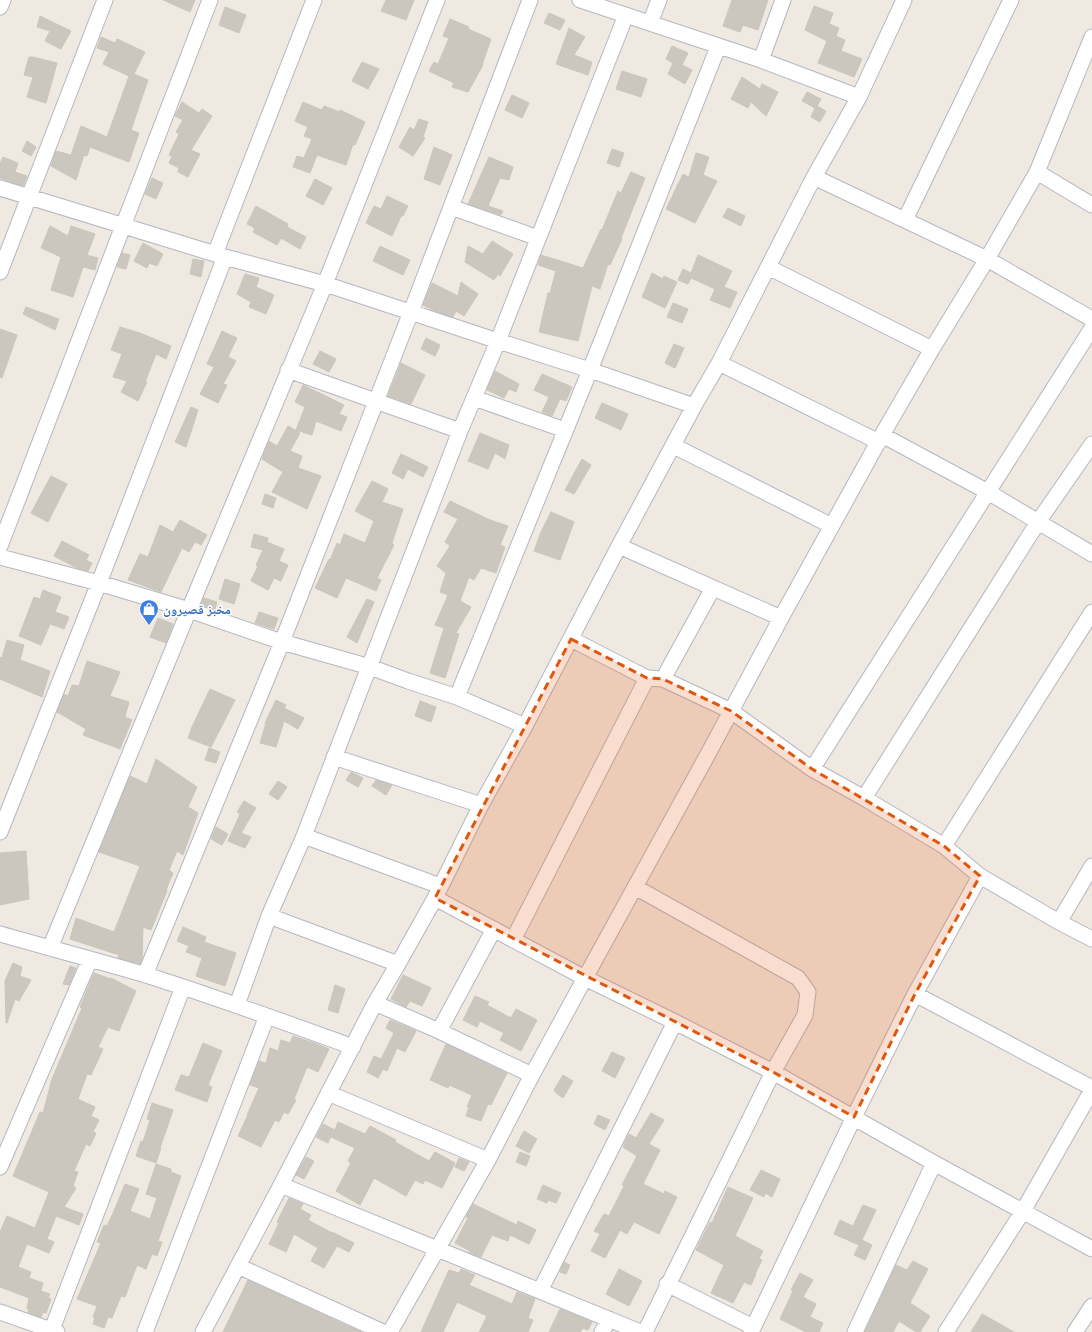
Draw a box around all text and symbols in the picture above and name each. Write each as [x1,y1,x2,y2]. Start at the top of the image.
shop icon: مخبز قصيرون [138,598,160,626]
place label: مخبز قصيرون [163,601,231,617]

